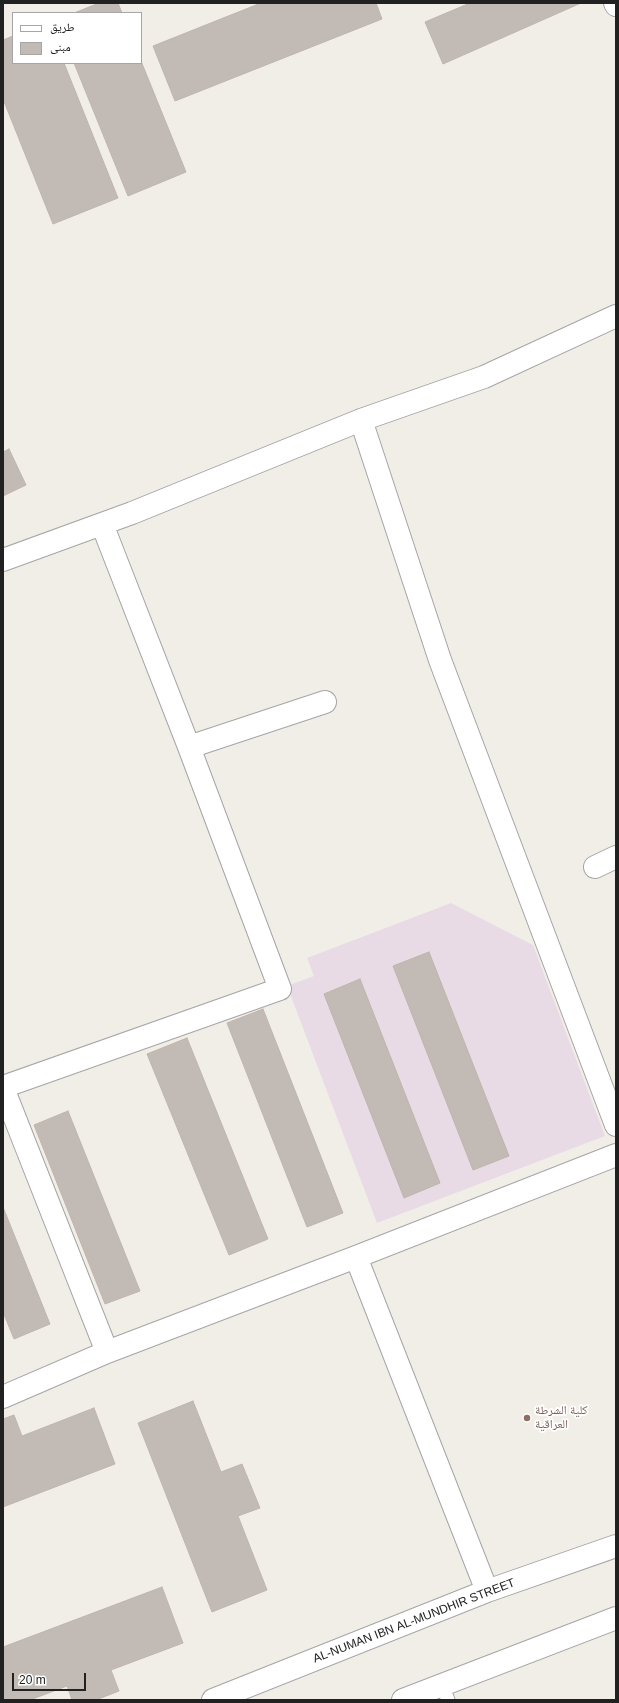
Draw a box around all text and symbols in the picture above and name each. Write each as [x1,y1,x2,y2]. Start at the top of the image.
legend [12,12,142,64]
text: طريق [50,20,75,34]
text: مبنى [50,40,71,54]
place label: كلية الشرطة العراقية [535,1404,588,1432]
marker: كلية الشرطة العراقية [522,1413,532,1423]
street label: AL-NUMAN IBN AL-MUNDHIR STREET [311,1576,517,1666]
scale bar [14,1665,88,1691]
text: 20 m [19,1673,46,1687]

